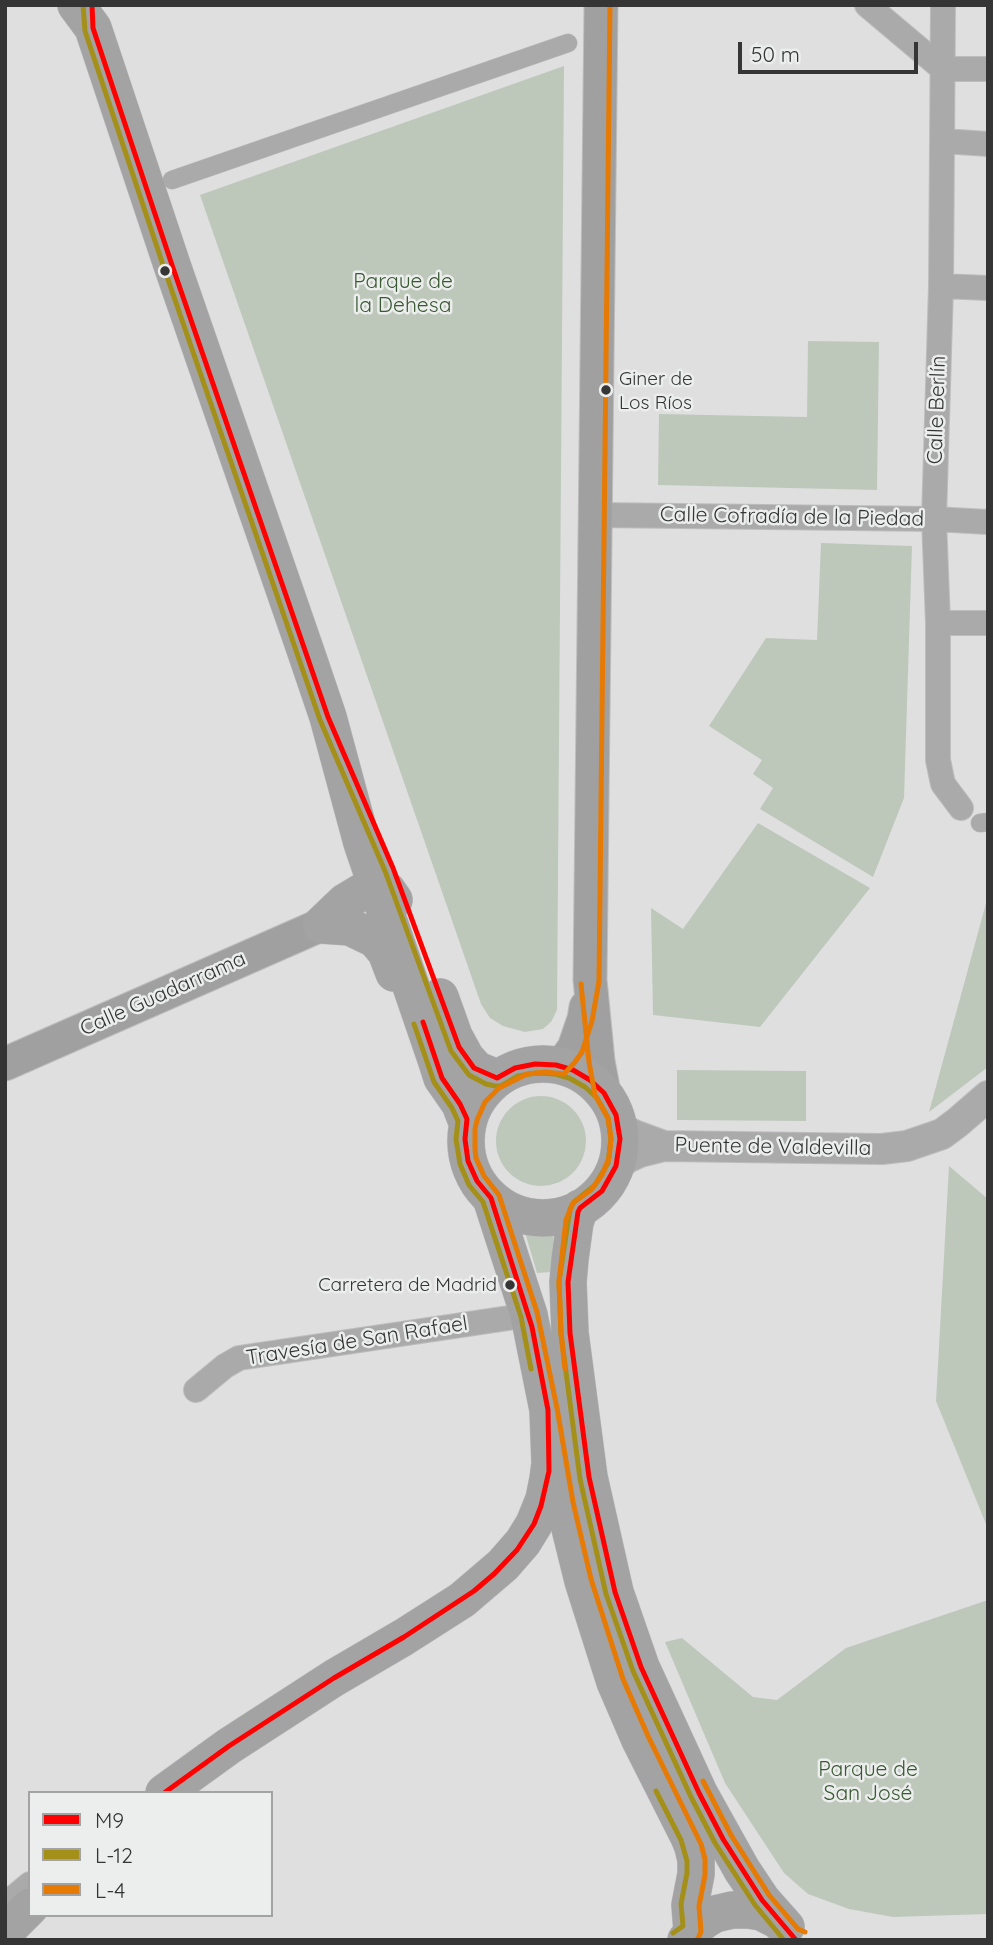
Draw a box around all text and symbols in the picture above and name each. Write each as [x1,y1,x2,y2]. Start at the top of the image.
scale bar [741,28,921,72]
text: 50 m [751,41,800,67]
unlabelled marker [158,264,172,278]
park label: Parque de la Dehesa [353,269,453,319]
street label: Calle Berlín [923,355,951,465]
place label: Giner de Los Ríos [619,368,693,412]
marker: Giner de Los Ríos [599,383,613,397]
street label: Calle Cofradía de la Piedad [660,502,924,532]
street label: Calle Guadarrama [76,946,250,1042]
street label: Puente de Valdevilla [674,1133,872,1161]
place label: Carretera de Madrid [318,1274,497,1296]
marker: Carretera de Madrid [503,1278,517,1292]
street label: Travesía de San Rafael [244,1311,470,1371]
park label: Parque de San José [818,1757,918,1807]
legend [28,1791,273,1917]
text: M9 [95,1807,124,1833]
text: L-12 [95,1842,133,1868]
text: L-4 [95,1877,125,1903]

